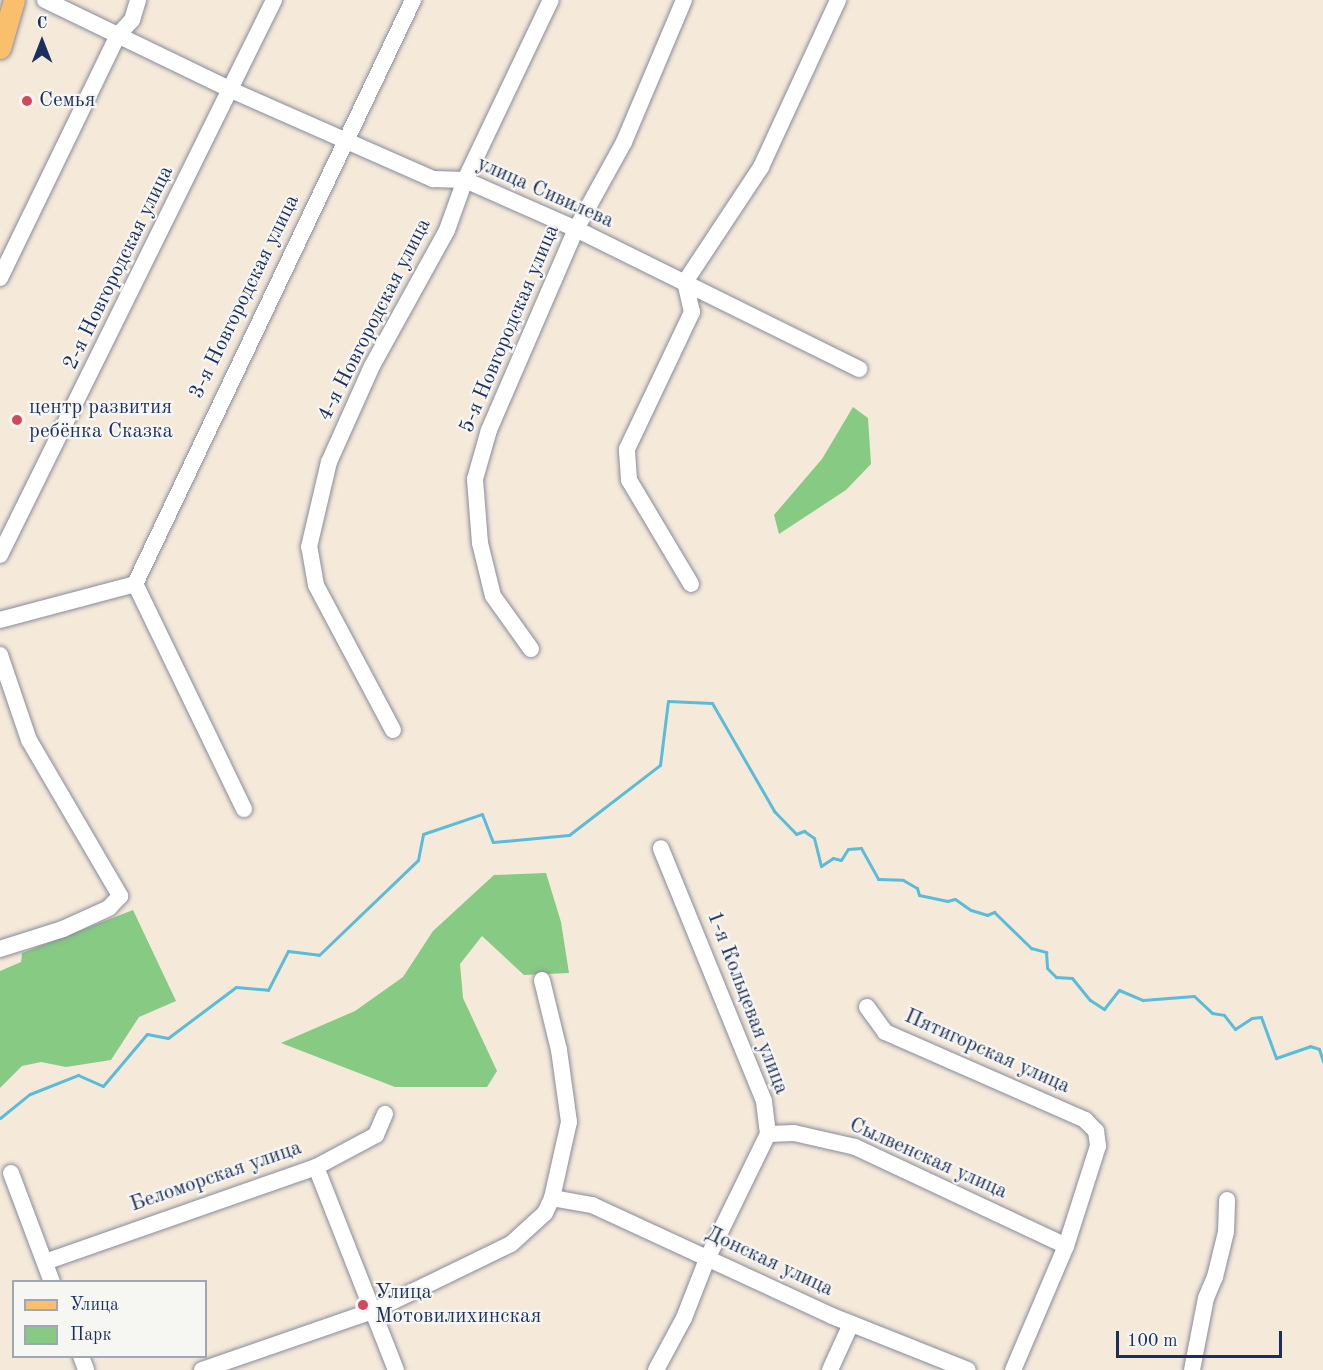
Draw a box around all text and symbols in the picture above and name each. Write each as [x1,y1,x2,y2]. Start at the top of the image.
north arrow [12,12,72,72]
text: С [37,16,47,32]
place label: Семья [39,88,96,114]
marker: Семья [20,94,34,108]
street label: улица Сивилева [473,152,617,234]
street label: 2-я Новгородская улица [59,162,179,374]
street label: 3-я Новгородская улица [185,191,305,403]
street label: 4-я Новгородская улица [313,215,437,425]
street label: 5-я Новгородская улица [455,221,565,437]
place label: центр развития ребёнка Сказка [29,395,173,445]
marker: центр развития ребёнка Сказка [10,413,24,427]
street label: 1-я Кольцевая улица [700,908,794,1098]
street label: Пятигорская улица [900,1004,1074,1100]
street label: Сылвенская улица [845,1113,1011,1205]
street label: Беломорская улица [127,1136,305,1218]
street label: Донская улица [701,1221,837,1303]
legend [12,1280,207,1358]
place label: Улица Мотовилихинская [375,1280,541,1330]
text: Улица [70,1296,119,1314]
marker: Улица Мотовилихинская [356,1298,370,1312]
scale bar [1119,1319,1286,1357]
text: Парк [70,1326,111,1344]
text: 100 m [1127,1332,1178,1350]

